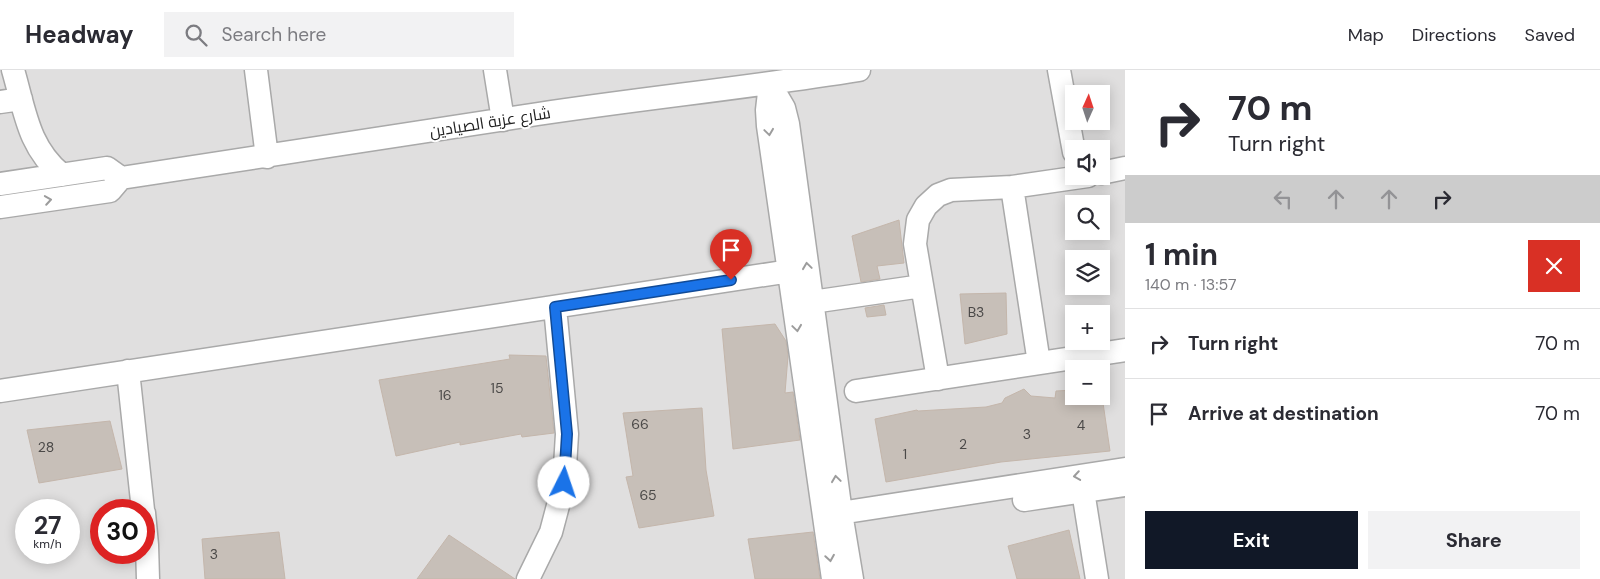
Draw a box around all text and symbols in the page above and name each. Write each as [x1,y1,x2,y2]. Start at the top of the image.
search box [164,12,514,57]
text: Headway [25,19,134,50]
icon: search [182,21,210,49]
text: Search here [222,22,326,47]
text: Map [1348,23,1384,47]
text: Directions [1412,23,1497,47]
text: Saved [1525,23,1575,47]
north arrow [1065,85,1110,130]
map controls [1065,85,1110,405]
text: 70 m [1228,85,1312,131]
icon: right [1145,90,1210,155]
street label: شارع عزبة الصيادين [428,102,552,143]
one-way arrow [763,129,774,137]
text: Turn right [1228,129,1325,158]
button: sound [1065,140,1110,185]
icon: left [1269,185,1297,213]
icon: ahead [1322,185,1350,213]
icon: ahead [1375,185,1403,213]
icon: right [1428,185,1456,213]
one-way arrow [45,195,53,206]
button: search [1065,195,1110,240]
pin [710,229,752,280]
text: 1 min [1145,235,1218,274]
icon: arrive [717,236,745,264]
button: close [1528,240,1580,292]
button: layers [1065,250,1110,295]
one-way arrow [803,262,813,270]
text: 140 m · 13:57 [1145,274,1237,295]
house number: B3 [968,303,984,321]
button: + [1065,305,1110,350]
one-way arrow [791,324,802,332]
icon: right [1145,330,1173,358]
text: Turn right [1188,331,1278,356]
text: 70 m [1535,331,1580,356]
button: − [1065,360,1110,405]
house number: 15 [491,379,503,397]
house number: 16 [438,386,452,404]
icon: arrive [1145,400,1173,428]
text: Arrive at destination [1188,401,1379,426]
text: 70 m [1535,401,1580,426]
house number: 66 [631,415,649,433]
house number: 4 [1077,416,1086,434]
house number: 3 [1023,425,1031,443]
house number: 2 [959,435,967,453]
house number: 28 [38,438,54,456]
house number: 1 [903,445,907,463]
position arrow [537,456,589,508]
one-way arrow [1072,470,1080,481]
one-way arrow [831,475,842,483]
house number: 65 [639,486,657,504]
speed limit sign: 30 [90,499,155,564]
text: 27 [34,509,61,542]
button: Exit [1145,511,1358,569]
button: Share [1368,511,1580,569]
text: km/h [33,536,62,552]
house number: 3 [210,545,218,563]
one-way arrow [824,554,834,562]

